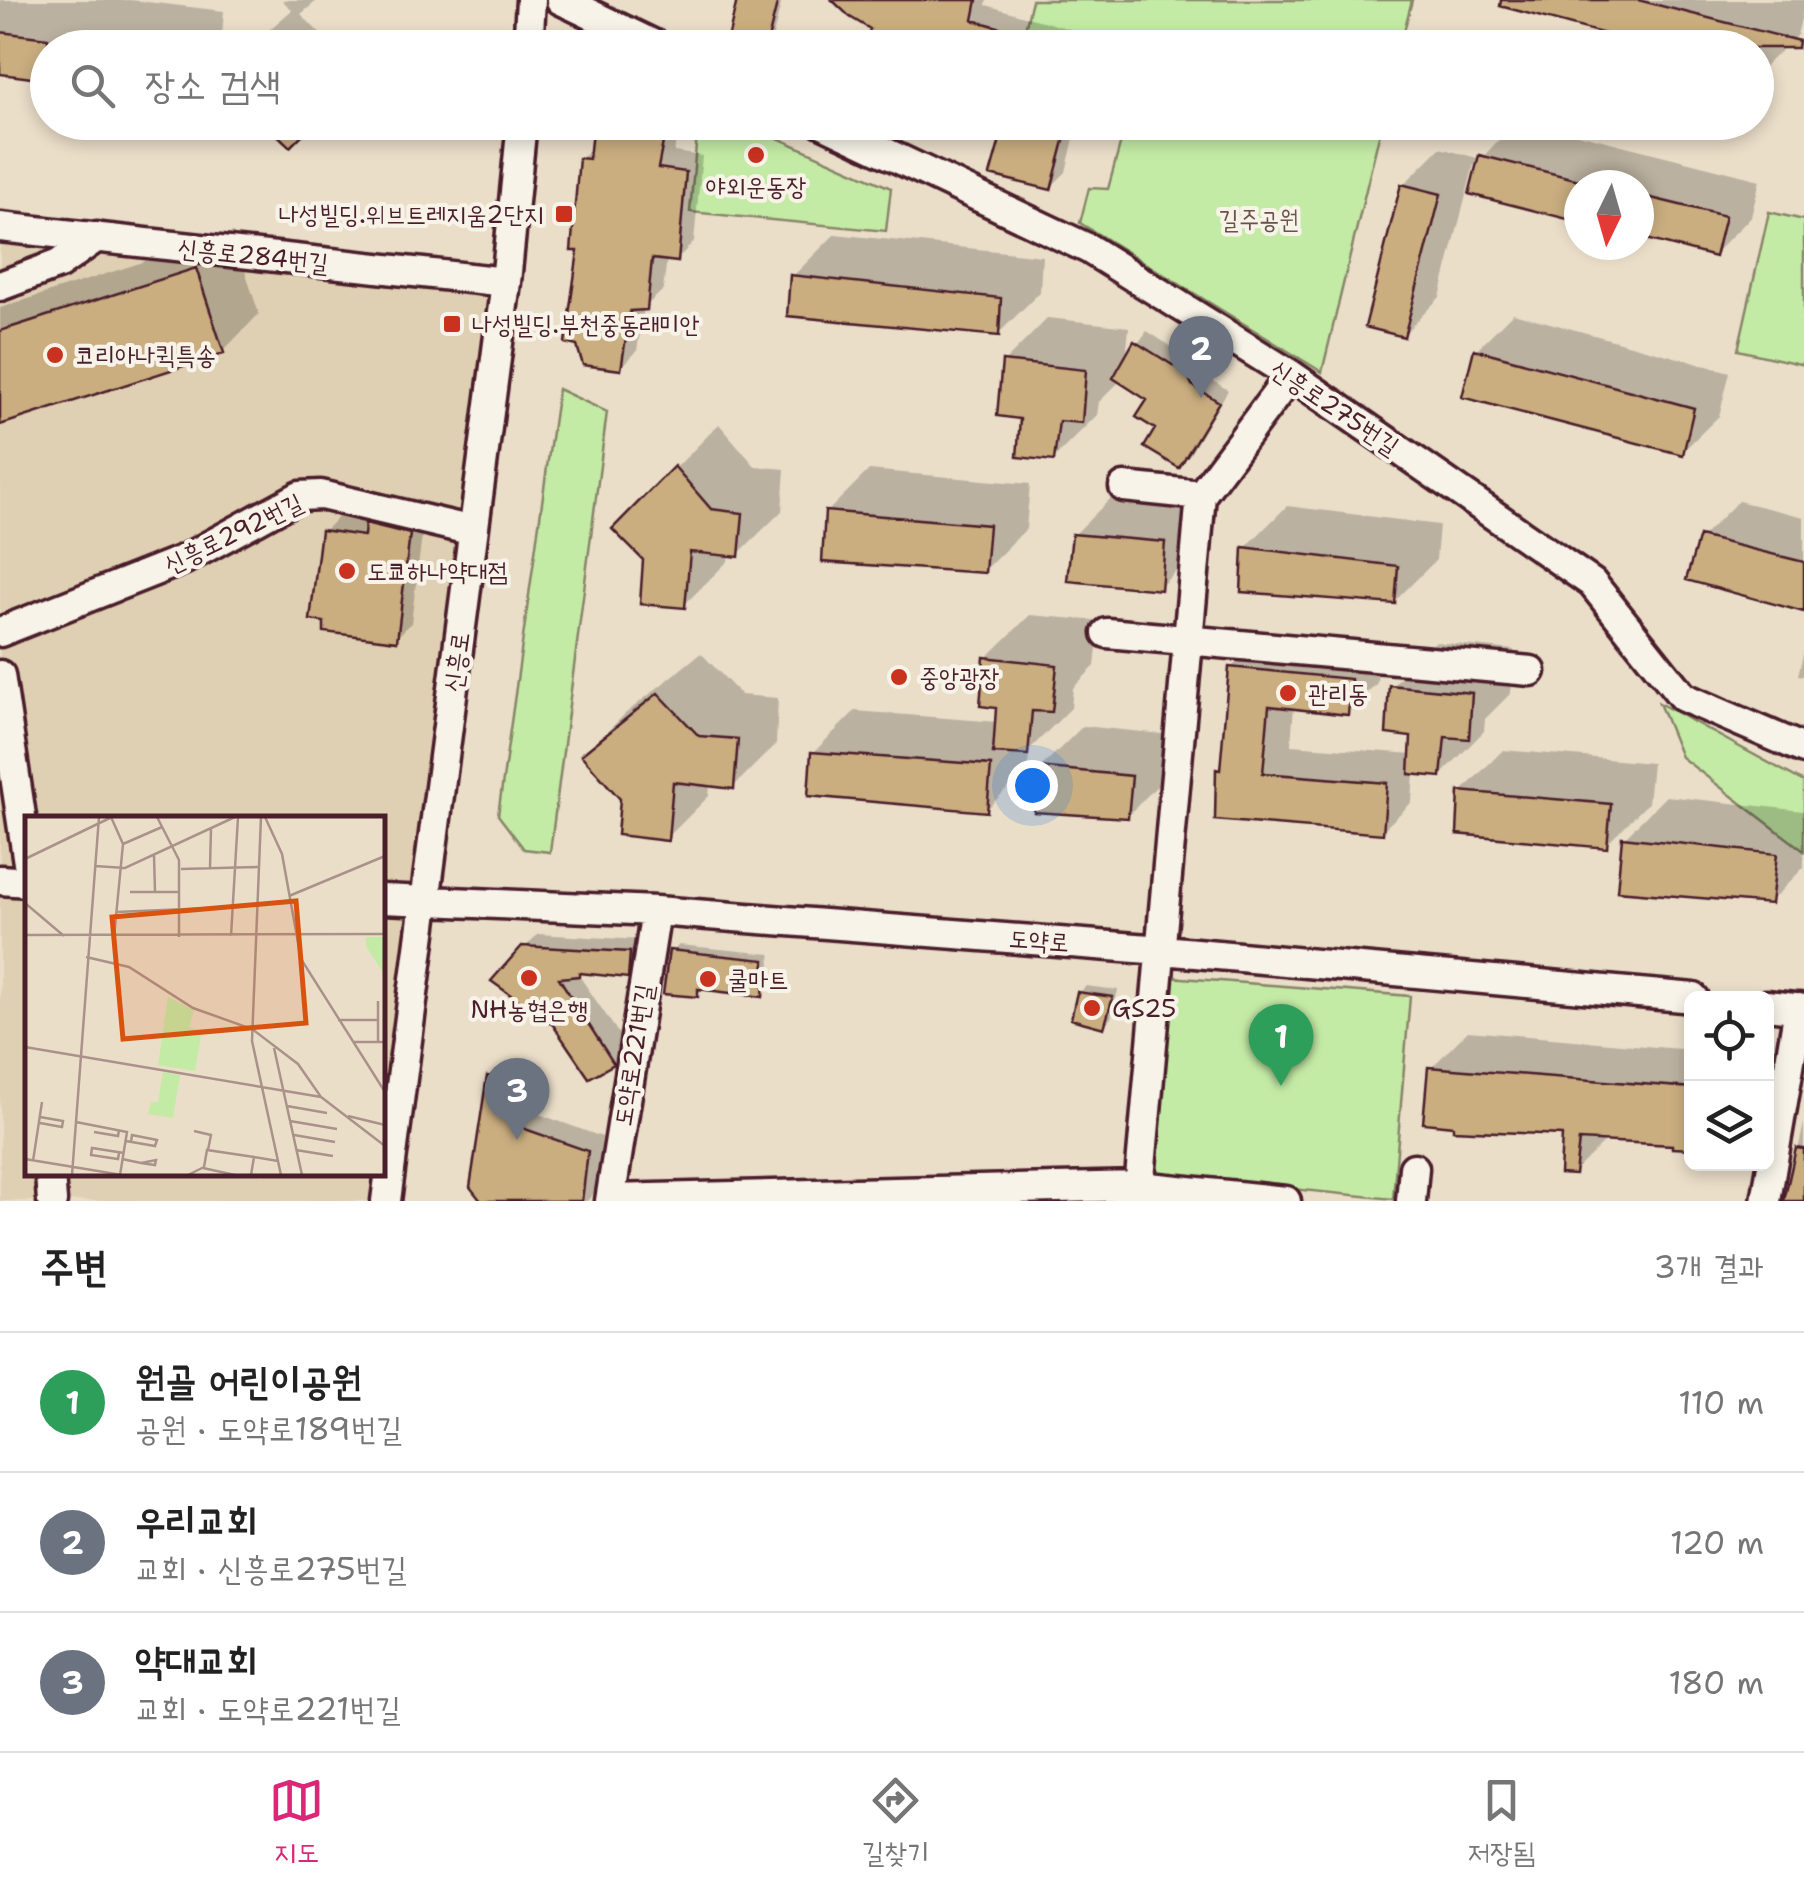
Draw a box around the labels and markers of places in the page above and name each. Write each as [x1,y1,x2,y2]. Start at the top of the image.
marker: 야외운동장 [745,144,767,166]
place label: 야외운동장 [706,169,806,203]
place label: 나성빌딩.위브트레지움2단지 [279,197,544,231]
marker: 나성빌딩.위브트레지움2단지 [553,203,575,225]
place label: 나성빌딩.부천중동래미안 [472,307,700,341]
marker: 나성빌딩.부천중동래미안 [441,313,463,335]
pin: 2 [1168,316,1234,398]
place label: 코리아나퀵특송 [75,338,216,372]
marker: 코리아나퀵특송 [44,344,66,366]
place label: 도쿄하나약대점 [367,554,508,588]
marker: 도쿄하나약대점 [336,560,358,582]
place label: 중앙광장 [919,660,999,694]
marker: 중앙광장 [888,666,910,688]
place label: 관리동 [1308,676,1368,710]
marker: 관리동 [1277,682,1299,704]
place label: 쿨마트 [728,962,788,996]
marker: NH농협은행 [518,967,540,989]
marker: 쿨마트 [697,968,719,990]
place label: GS25 [1112,991,1176,1025]
place label: NH농협은행 [470,992,588,1026]
marker: GS25 [1081,997,1103,1019]
pin: 1 [1248,1004,1314,1086]
pin: 3 [484,1058,550,1140]

